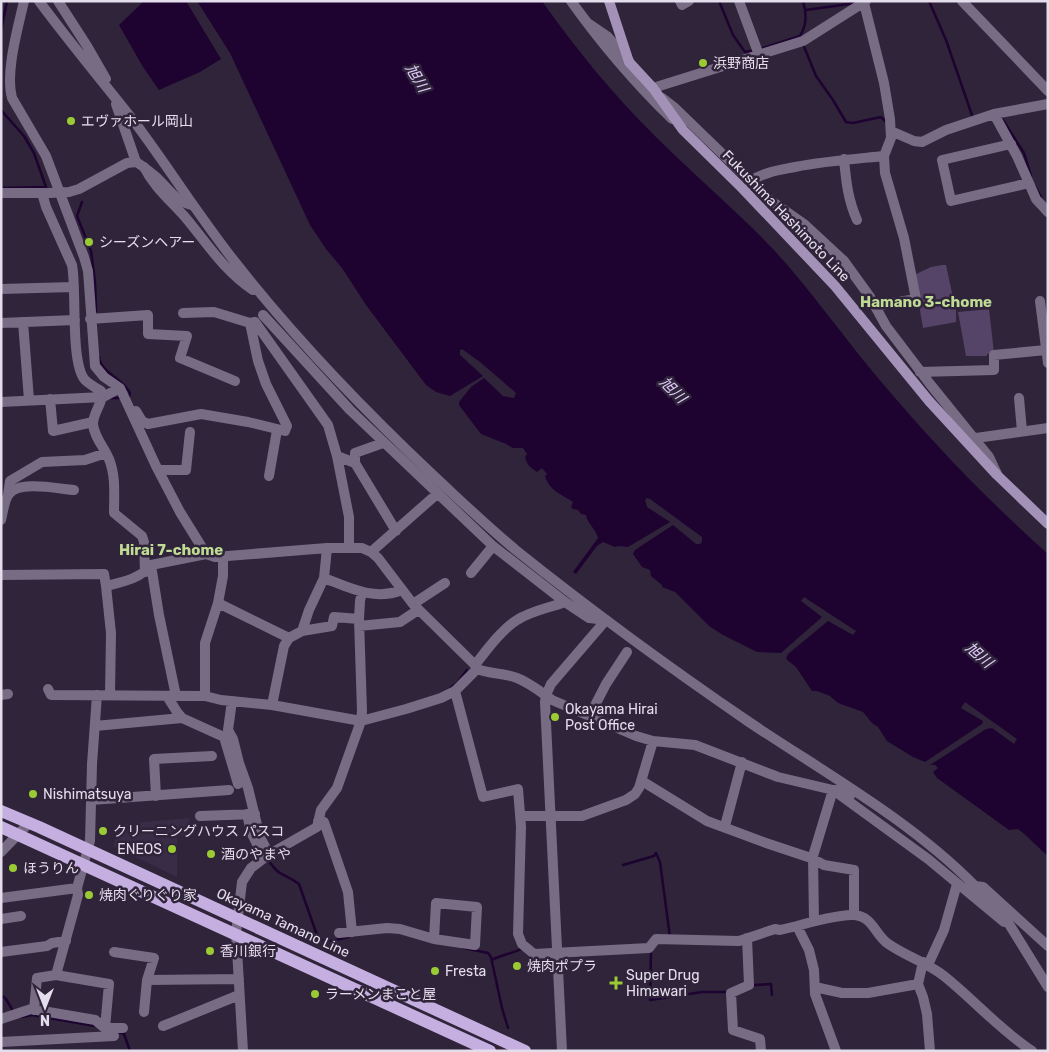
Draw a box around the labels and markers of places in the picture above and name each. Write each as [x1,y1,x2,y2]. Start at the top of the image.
place label: 浜野商店 [713,55,769,72]
marker: 浜野商店 [697,57,709,69]
place label: エヴァホール岡山 [81,113,193,130]
marker: エヴァホール岡山 [65,115,77,127]
place label: シーズンヘアー [99,234,195,251]
marker: シーズンヘアー [83,236,95,248]
place label: Okayama Hirai Post Office [565,701,658,734]
marker: Okayama Hirai Post Office [549,711,561,723]
place label: Nishimatsuya [43,786,132,803]
marker: Nishimatsuya [27,788,39,800]
place label: クリーニングハウス パスコ [113,823,284,840]
marker: クリーニングハウス パスコ [97,825,109,837]
place label: ENEOS [117,841,162,858]
marker: ENEOS [166,843,178,855]
place label: 酒のやまや [221,846,291,863]
marker: 酒のやまや [205,848,217,860]
place label: ほうりん [23,860,79,877]
marker: ほうりん [7,862,19,874]
place label: 焼肉ぐりぐり家 [99,887,197,904]
marker: 焼肉ぐりぐり家 [83,889,95,901]
place label: 香川銀行 [220,943,276,960]
marker: 香川銀行 [204,945,216,957]
place label: 焼肉ポプラ [527,958,597,975]
marker: 焼肉ポプラ [511,960,523,972]
place label: Fresta [445,963,486,980]
marker: Fresta [429,965,441,977]
place label: Super Drug Himawari [626,967,700,1000]
marker: Super Drug Himawari [610,977,622,989]
place label: ラーメンまこと屋 [325,986,436,1003]
marker: ラーメンまこと屋 [309,988,321,1000]

